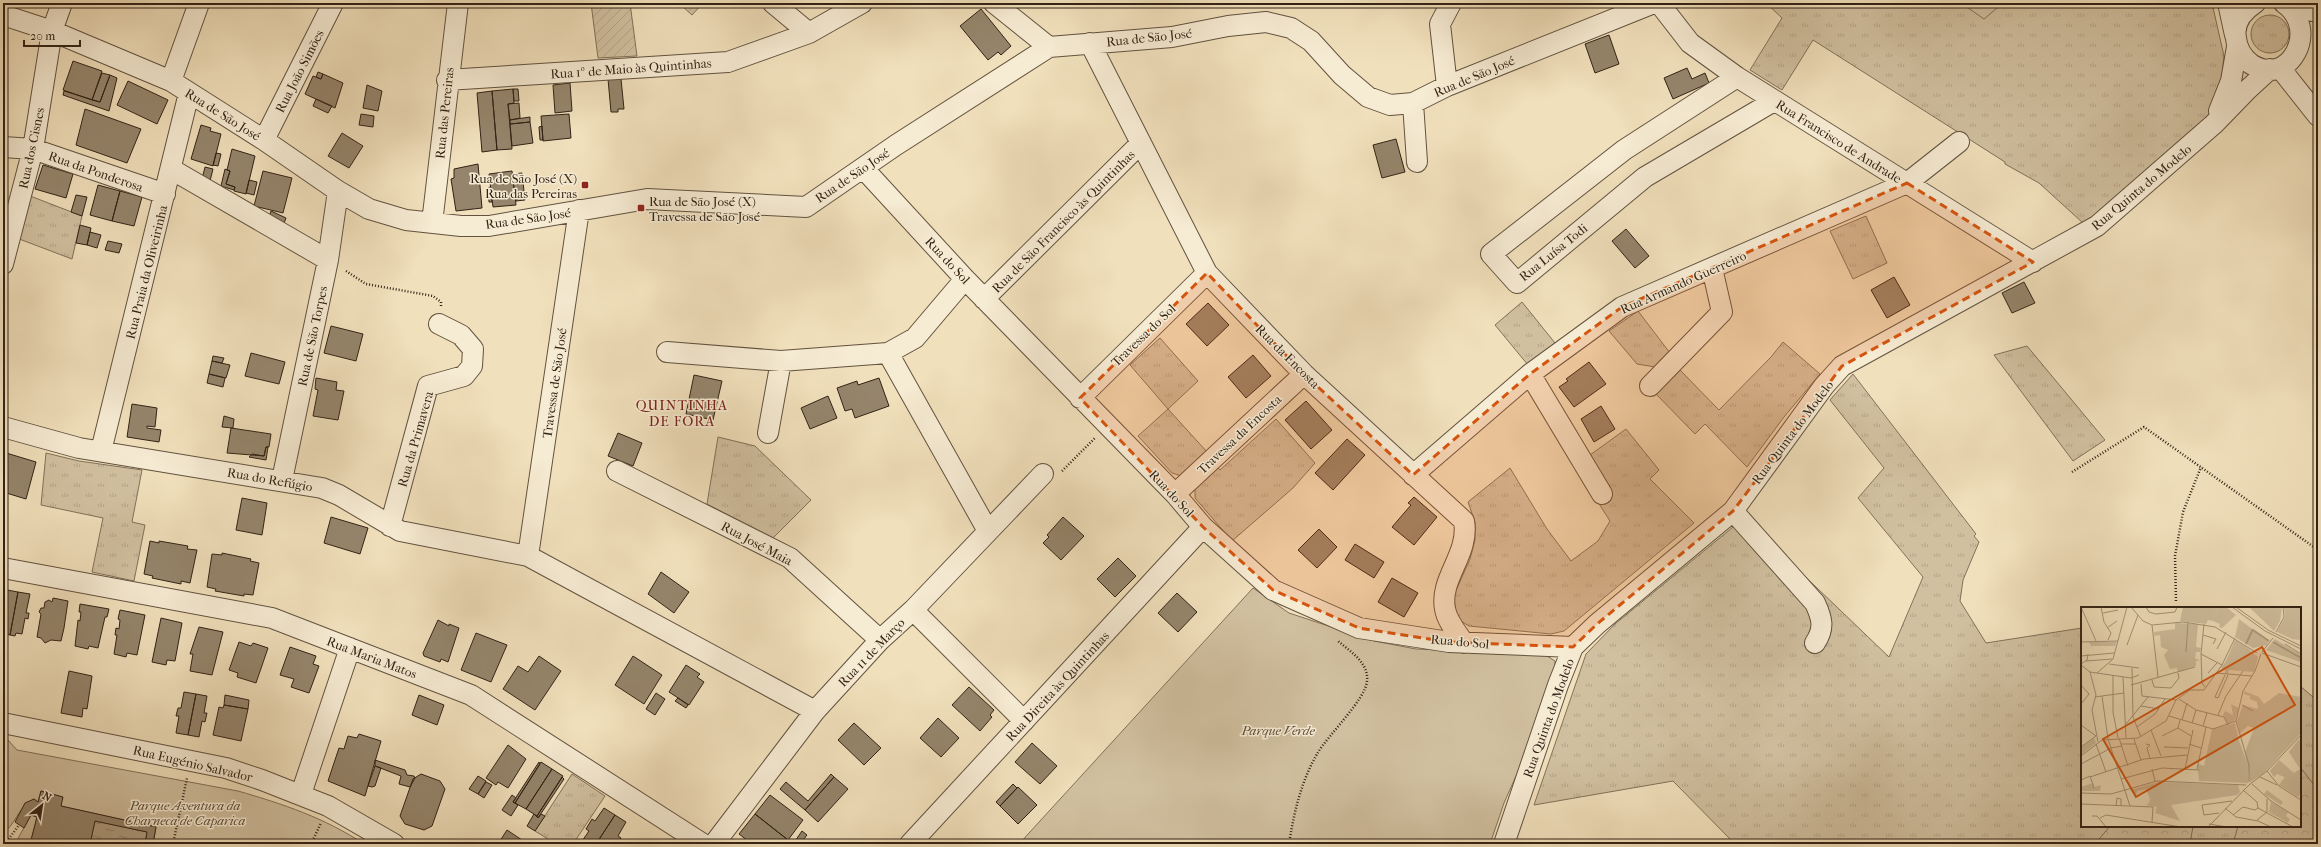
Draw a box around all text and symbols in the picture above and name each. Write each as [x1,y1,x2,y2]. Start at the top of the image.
scale bar [24,22,80,48]
street label: Rua de São José [1105,25,1193,49]
street label: Rua João Simões [272,27,327,115]
text: 20 m [30,29,55,43]
street label: Rua de São José [1432,52,1517,100]
street label: Rua 1º de Maio às Quintinhas [550,55,712,82]
street label: Rua das Pereiras [432,66,457,160]
street label: Rua de São José [182,85,264,144]
street label: Rua Francisco de Andrade [1773,97,1905,187]
street label: Rua dos Cisnes [16,106,47,190]
street label: Rua Quinta do Modelo [2088,141,2195,234]
street label: Rua de São José [812,145,893,206]
street label: Rua de São Francisco às Quintinhas [989,147,1138,296]
street label: Rua da Ponderosa [47,148,146,195]
place label: Rua de São José (X) Rua das Pereiras [470,171,577,201]
marker: Rua de São José (X) Rua das Pereiras [580,180,590,190]
place label: Rua de São José (X) Travessa de São José [649,194,761,224]
street label: Rua Praia da Oliveirinha [123,203,171,341]
marker: Rua de São José (X) Travessa de São José [636,203,646,213]
street label: Rua de São José [484,205,572,232]
street label: Rua Luísa Todi [1516,220,1590,284]
street label: Rua do Sol [922,234,973,287]
street label: Rua Armando Guerreiro [1618,248,1749,317]
street label: Rua de São Torpes [295,284,330,388]
street label: Travessa do Sol [1108,301,1179,370]
street label: Rua da Encosta [1252,321,1324,392]
street label: Travessa de São José [539,326,570,439]
street label: Rua Quinta do Modelo [1749,377,1836,487]
street label: Rua da Primavera [395,388,437,489]
street label: Travessa da Encosta [1194,391,1285,477]
district label: QUINTINHA DE FORA [636,397,728,430]
street label: Rua do Refúgio [226,465,314,494]
street label: Rua do Sol [1146,467,1197,520]
street label: Rua José Maia [719,518,796,569]
inset map [2081,607,2301,827]
street label: Rua 11 de Março [835,615,909,690]
street label: Rua Direita às Quintinhas [1003,628,1112,744]
street label: Rua do Sol [1430,631,1490,652]
street label: Rua Maria Matos [325,633,419,682]
street label: Rua Quinta do Modelo [1520,656,1577,780]
park label: Parque Verde [1240,723,1315,738]
street label: Rua Eugénio Salvador [132,742,255,785]
north arrow [22,785,62,825]
text: N [40,789,54,805]
park label: Parque Aventura da Charneca de Caparica [125,798,245,828]

